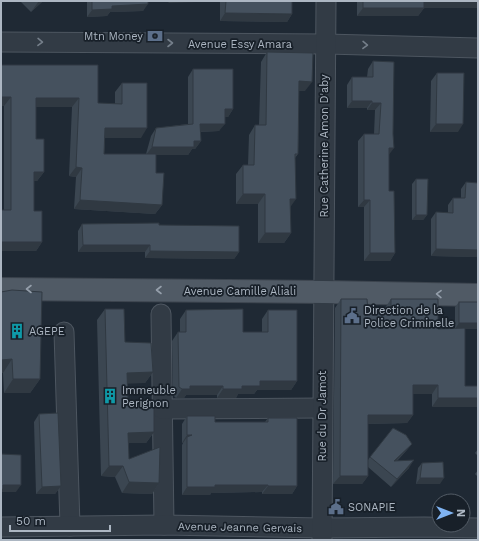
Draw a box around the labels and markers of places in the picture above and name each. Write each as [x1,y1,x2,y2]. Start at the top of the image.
bank icon: Mtn Money [146,27,164,45]
place label: Mtn Money [84,30,143,43]
place label: Direction de la Police Criminelle [364,304,454,330]
public building icon: Direction de la Police Criminelle [343,307,361,325]
building icon: AGEPE [8,322,26,340]
place label: AGEPE [29,325,65,338]
place label: Immeuble Perignon [122,384,176,410]
building icon: Immeuble Perignon [101,387,119,405]
public building icon: SONAPIE [327,498,345,516]
place label: SONAPIE [348,501,396,514]

